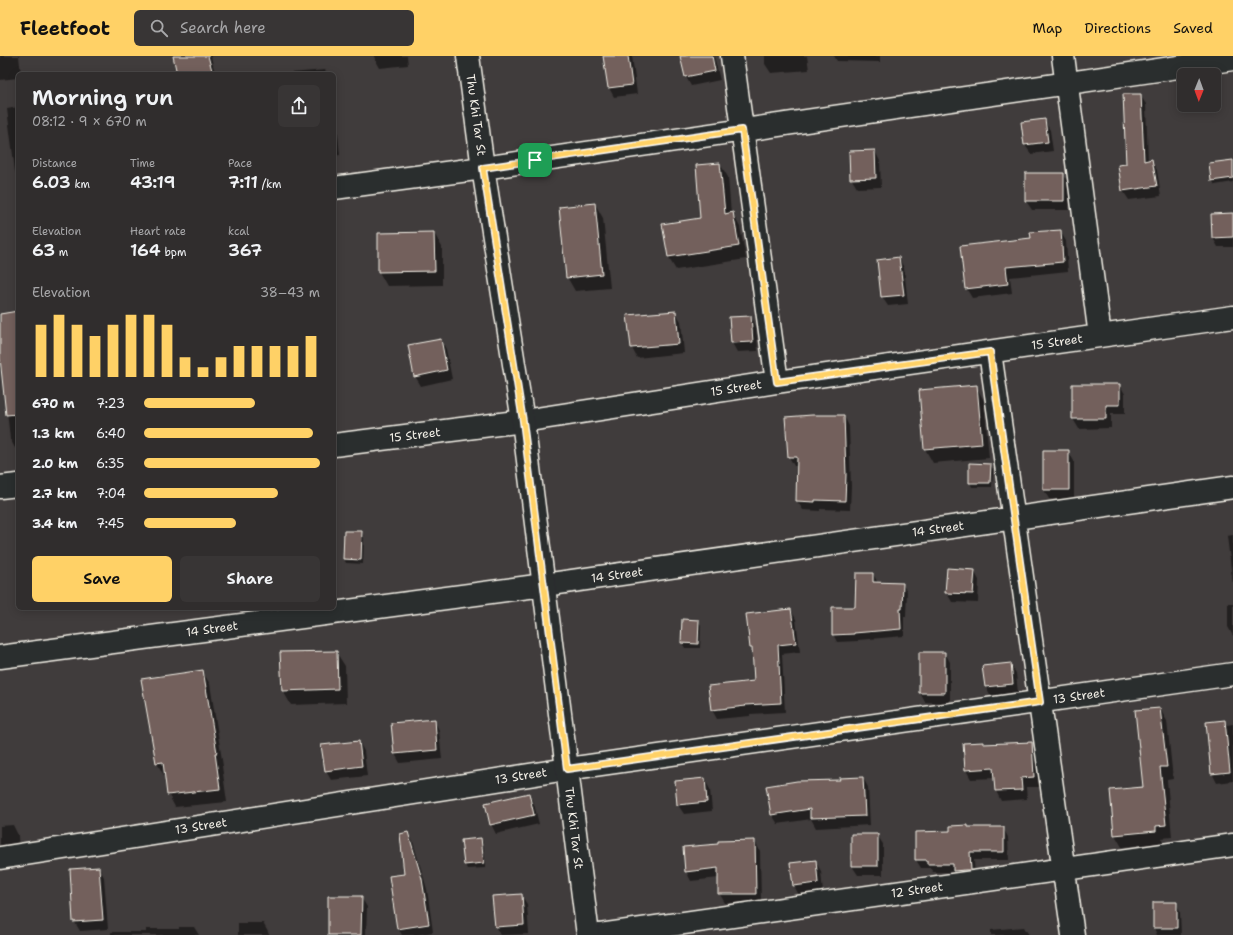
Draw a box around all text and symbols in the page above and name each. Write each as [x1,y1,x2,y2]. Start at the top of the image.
search box [134,10,414,46]
text: Fleetfoot [20,16,110,41]
icon: search [148,17,170,39]
text: Search here [180,18,266,38]
text: Map [1033,19,1063,37]
text: Directions [1085,19,1151,37]
text: Saved [1173,19,1213,37]
north arrow [1177,68,1221,112]
map controls [1177,68,1221,112]
street label: Thu Khi Tar St [462,73,490,157]
text: Morning run [32,83,173,112]
button: share [278,85,320,127]
text: 08:12 · 9 × 670 m [32,113,147,130]
pin [518,143,552,177]
icon: arrive [524,149,546,171]
text: Distance [32,156,77,171]
text: Time [130,156,155,171]
text: Pace [228,156,252,171]
text: 6.03 [32,171,71,193]
text: 43:19 [130,171,175,193]
text: 7:11 [228,171,258,193]
text: km [71,177,90,192]
text: /km [258,177,281,192]
text: Elevation [32,224,81,239]
text: Heart rate [130,224,186,239]
text: kcal [228,224,249,239]
text: 63 [32,239,55,261]
text: 164 [130,239,161,261]
text: 367 [228,239,262,261]
text: m [55,245,68,260]
text: bpm [161,245,187,260]
text: Elevation [32,284,90,301]
text: 38–43 m [260,284,320,301]
street label: 15 Street [1030,330,1084,354]
street label: 15 Street [709,376,763,400]
text: 670 m [32,395,75,412]
text: 7:23 [96,395,125,412]
street label: 15 Street [388,424,442,446]
text: 1.3 km [32,425,75,442]
text: 6:40 [96,425,126,442]
text: 2.0 km [32,455,78,472]
text: 6:35 [96,455,124,472]
text: 2.7 km [32,485,77,502]
text: 7:04 [96,485,126,502]
text: 3.4 km [32,515,77,532]
text: 7:45 [96,515,124,532]
street label: 14 Street [911,517,965,541]
button: Save [32,556,172,602]
button: Share [180,556,320,602]
street label: 14 Street [590,563,644,587]
street label: 14 Street [185,617,239,641]
street label: 13 Street [1052,684,1106,708]
street label: 13 Street [494,764,548,788]
street label: Thu Khi Tar St [561,786,587,870]
street label: 13 Street [174,814,228,838]
street label: 12 Street [890,878,944,902]

